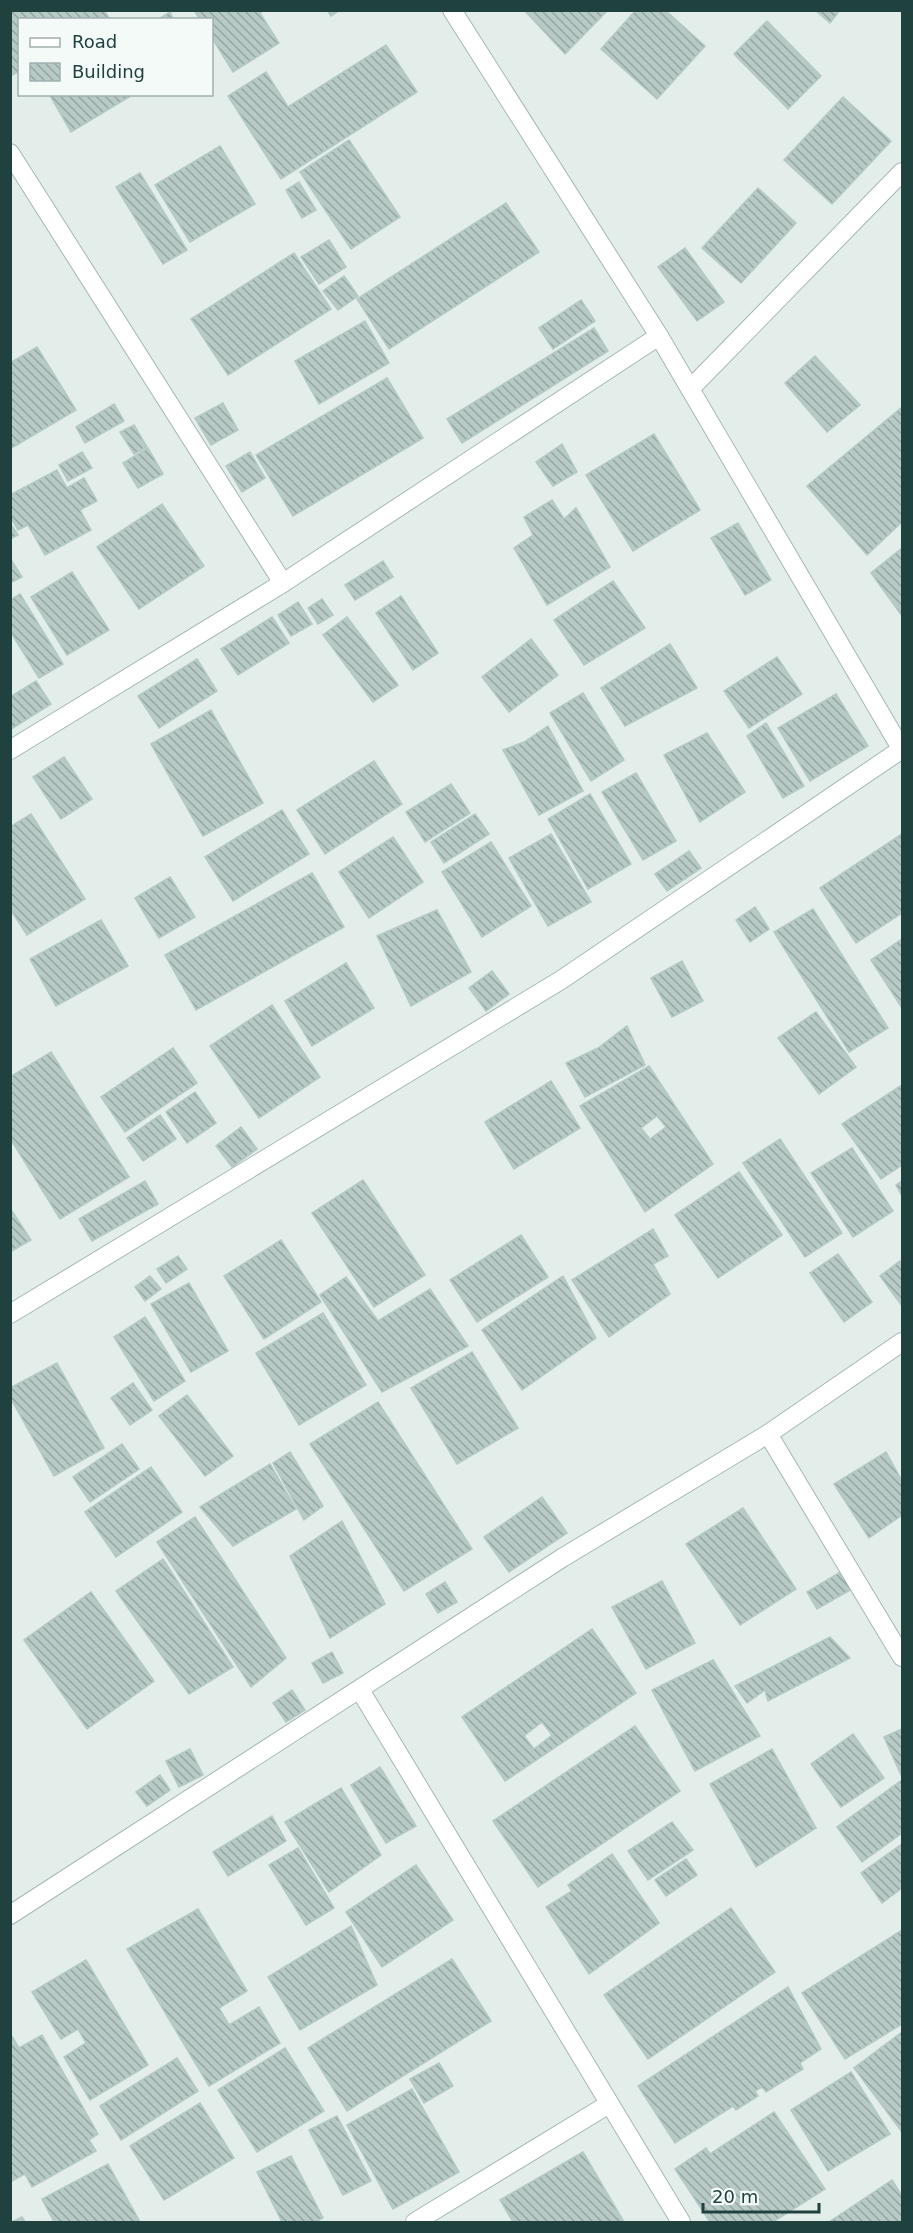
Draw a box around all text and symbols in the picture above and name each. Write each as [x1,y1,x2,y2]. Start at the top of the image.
legend [18,18,213,96]
text: Road [72,31,117,52]
text: Building [72,61,145,82]
scale bar [703,2176,818,2214]
text: 20 m [712,2186,758,2207]

